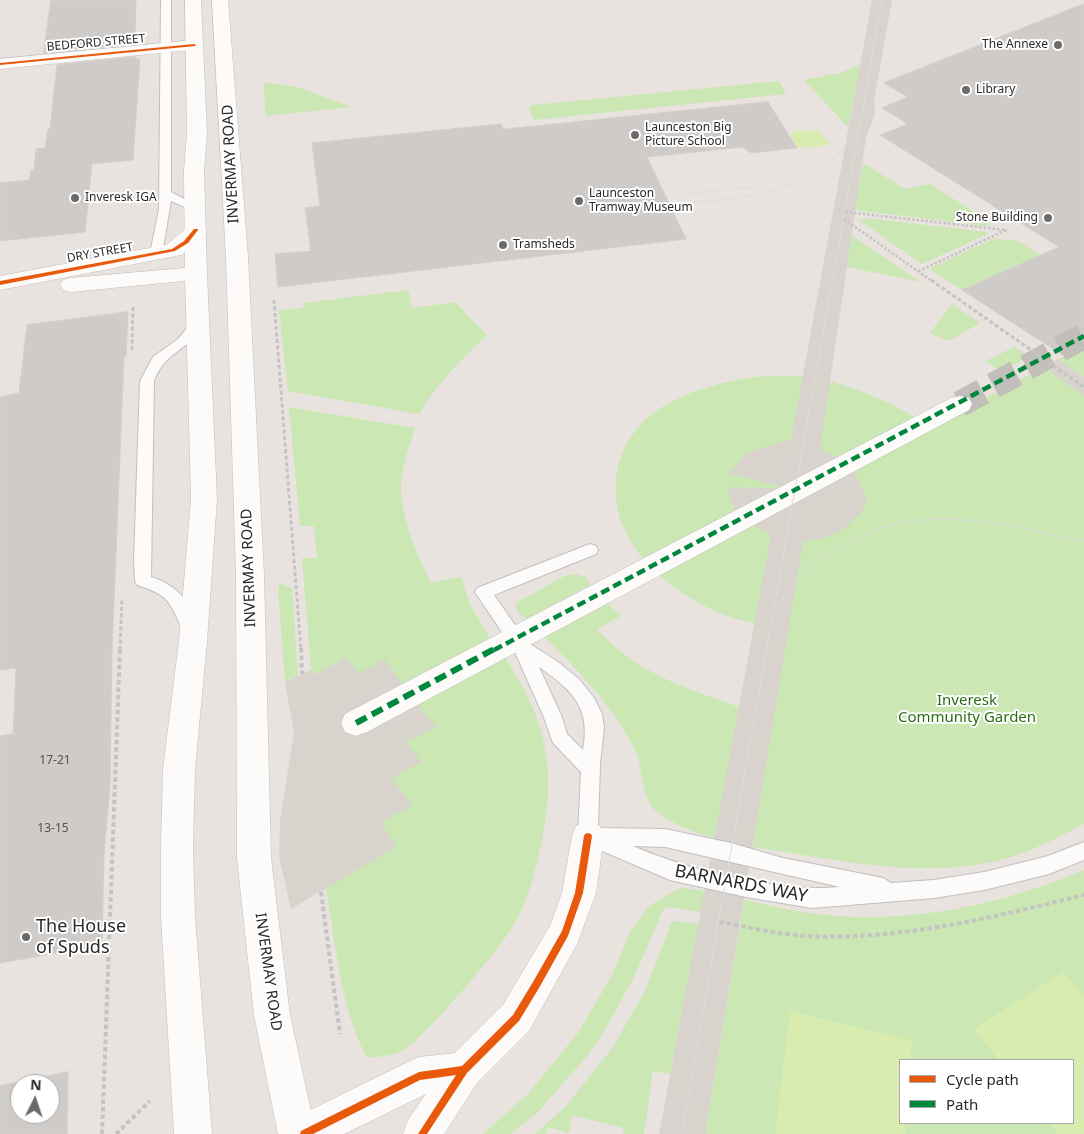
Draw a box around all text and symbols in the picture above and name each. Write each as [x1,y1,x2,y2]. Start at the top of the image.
street label: BEDFORD STREET [46,32,146,54]
place label: The Annexe [982,38,1048,52]
marker: The Annexe [1052,39,1064,51]
place label: Library [976,83,1015,97]
marker: Library [960,84,972,96]
street label: INVERMAY ROAD [219,104,243,224]
place label: Launceston Big Picture School [645,121,732,149]
marker: Launceston Big Picture School [629,129,641,141]
place label: Launceston Tramway Museum [589,187,693,215]
place label: Inveresk IGA [85,191,157,205]
marker: Inveresk IGA [69,192,81,204]
marker: Launceston Tramway Museum [573,195,585,207]
place label: Stone Building [956,211,1038,225]
marker: Stone Building [1042,212,1054,224]
place label: Tramsheds [513,238,575,252]
marker: Tramsheds [497,239,509,251]
street label: DRY STREET [66,240,134,266]
street label: INVERMAY ROAD [238,508,260,628]
park label: Inveresk Community Garden [898,692,1036,727]
house number: 17-21 [39,754,71,768]
house number: 13-15 [37,822,69,836]
street label: BARNARDS WAY [673,861,809,907]
street label: INVERMAY ROAD [251,912,285,1032]
place label: The House of Spuds [36,916,126,959]
marker: The House of Spuds [20,931,32,943]
legend [899,1059,1074,1124]
text: Cycle path [946,1069,1019,1089]
north arrow [10,1074,60,1124]
text: N [30,1075,42,1094]
text: Path [946,1094,978,1114]

